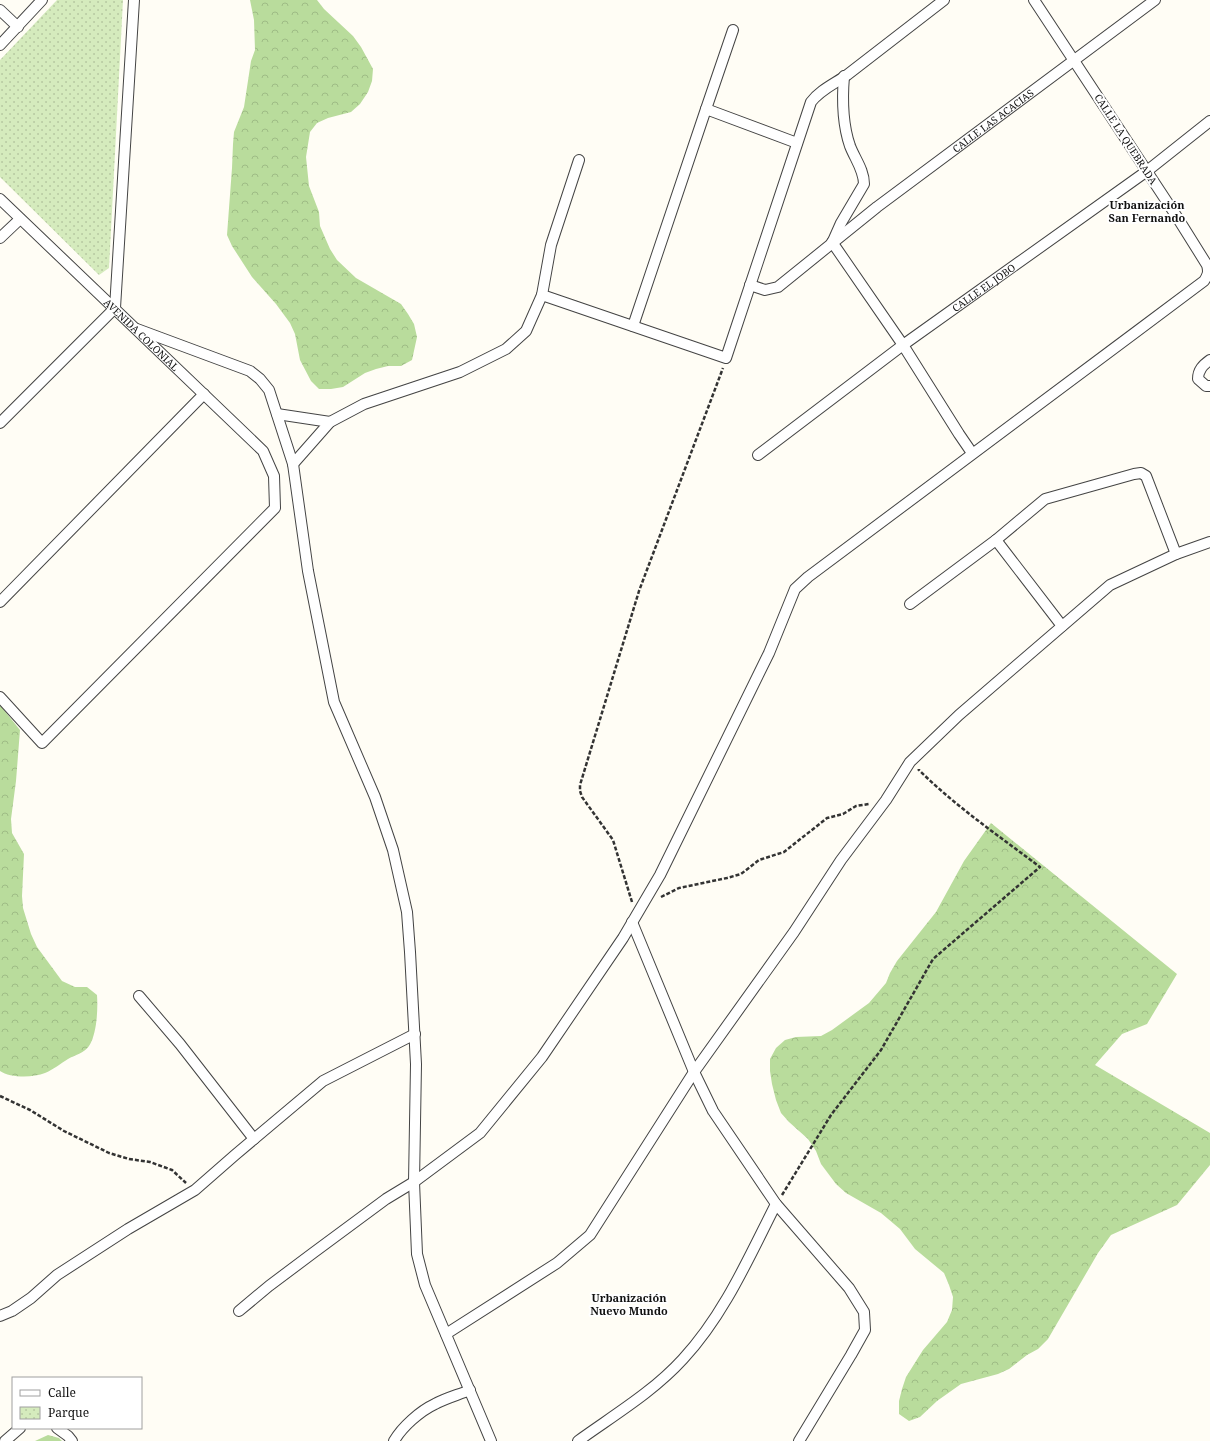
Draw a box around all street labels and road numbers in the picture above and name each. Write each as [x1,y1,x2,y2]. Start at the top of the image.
street label: CALLE LAS ACACIAS [949,86,1036,156]
street label: CALLE LA QUEBRADA [1091,91,1161,188]
street label: CALLE EL JOBO [949,260,1018,315]
street label: AVENIDA COLONIAL [101,295,182,374]

